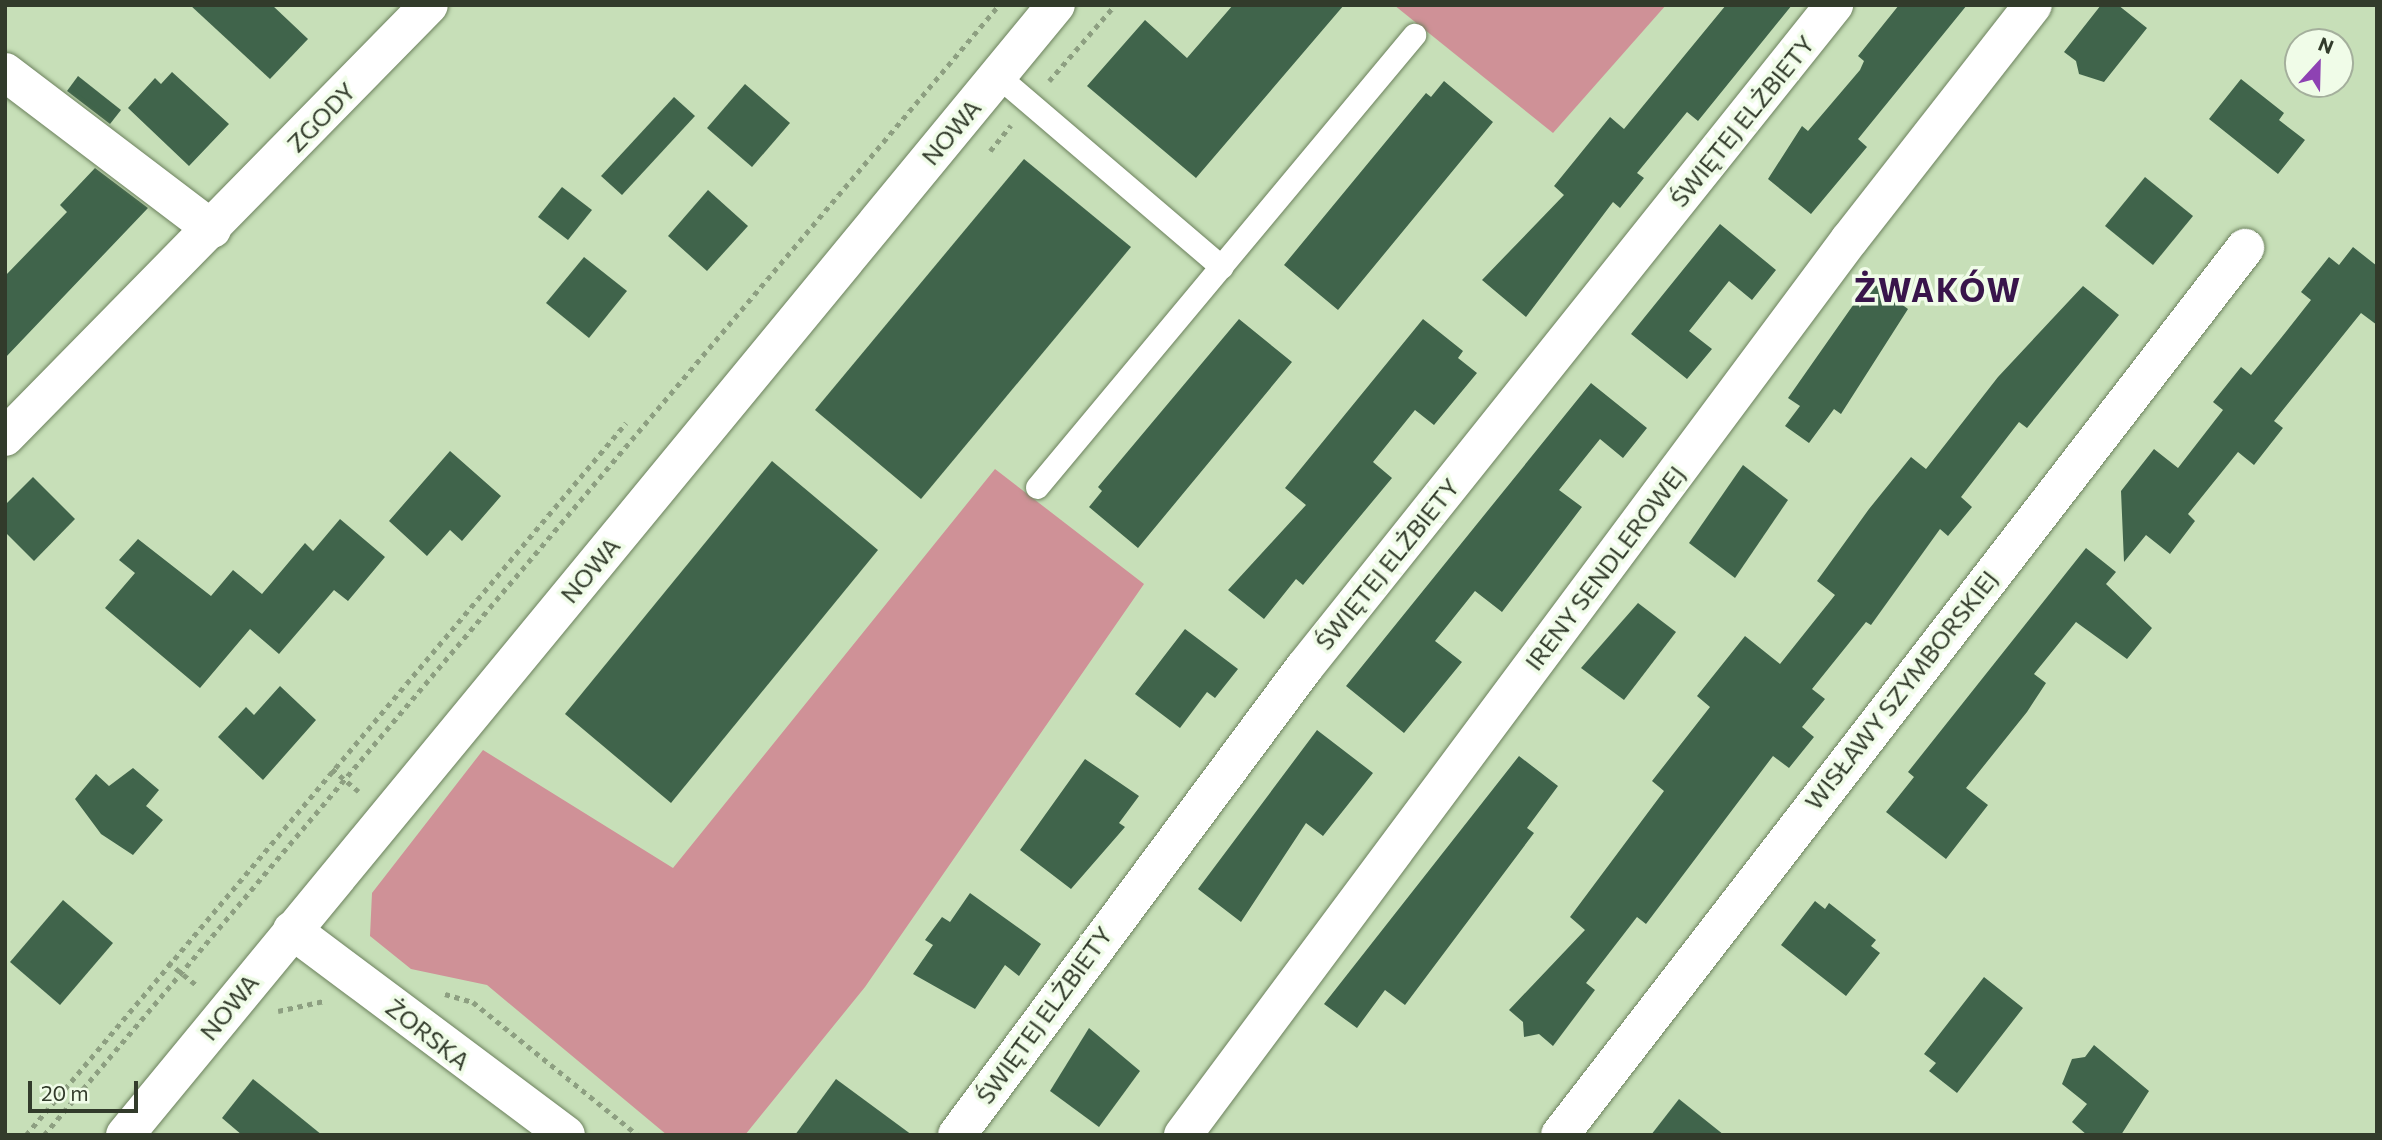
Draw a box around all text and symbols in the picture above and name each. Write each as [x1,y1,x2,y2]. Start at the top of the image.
north arrow [2284,28,2354,98]
street label: ŚWIĘTEJ ELŻBIETY [1664,30,1820,212]
text: N [2315,32,2337,58]
street label: ZGODY [281,76,361,158]
street label: NOWA [915,93,987,171]
district label: ŻWAKÓW [1855,270,2021,308]
street label: IRENY SENDLEROWEJ [1519,460,1691,676]
street label: ŚWIĘTEJ ELŻBIETY [1309,473,1465,655]
street label: NOWA [554,531,626,609]
street label: WISŁAWY SZYMBORSKIEJ [1799,565,2003,815]
street label: ŚWIĘTEJ ELŻBIETY [970,921,1118,1109]
street label: NOWA [194,968,264,1046]
street label: ŻORSKA [380,992,476,1076]
scale bar [32,1066,142,1110]
text: 20 m [41,1080,89,1105]

